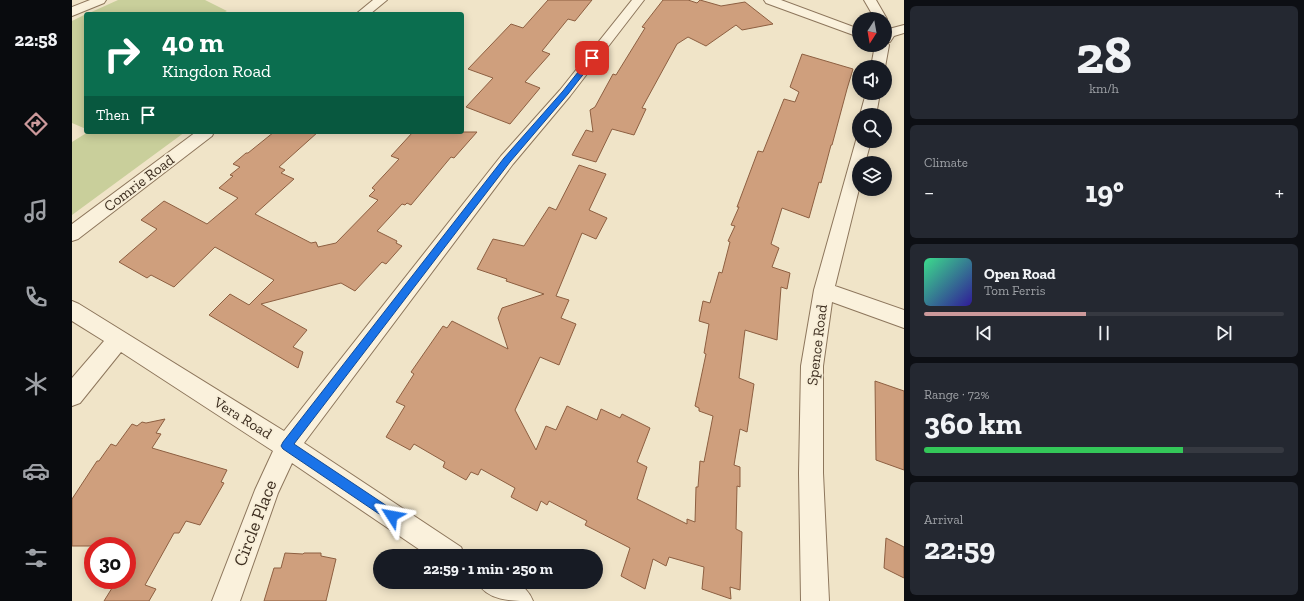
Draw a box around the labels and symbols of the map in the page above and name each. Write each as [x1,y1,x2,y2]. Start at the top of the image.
north arrow [852,12,892,52]
pin [575,41,609,75]
street label: Comrie Road [100,150,178,215]
street label: Spence Road [803,303,831,387]
street label: Vera Road [210,393,276,443]
street label: Circle Place [229,477,281,569]
position arrow [371,495,413,537]
speed limit sign: 30 [84,537,136,589]

